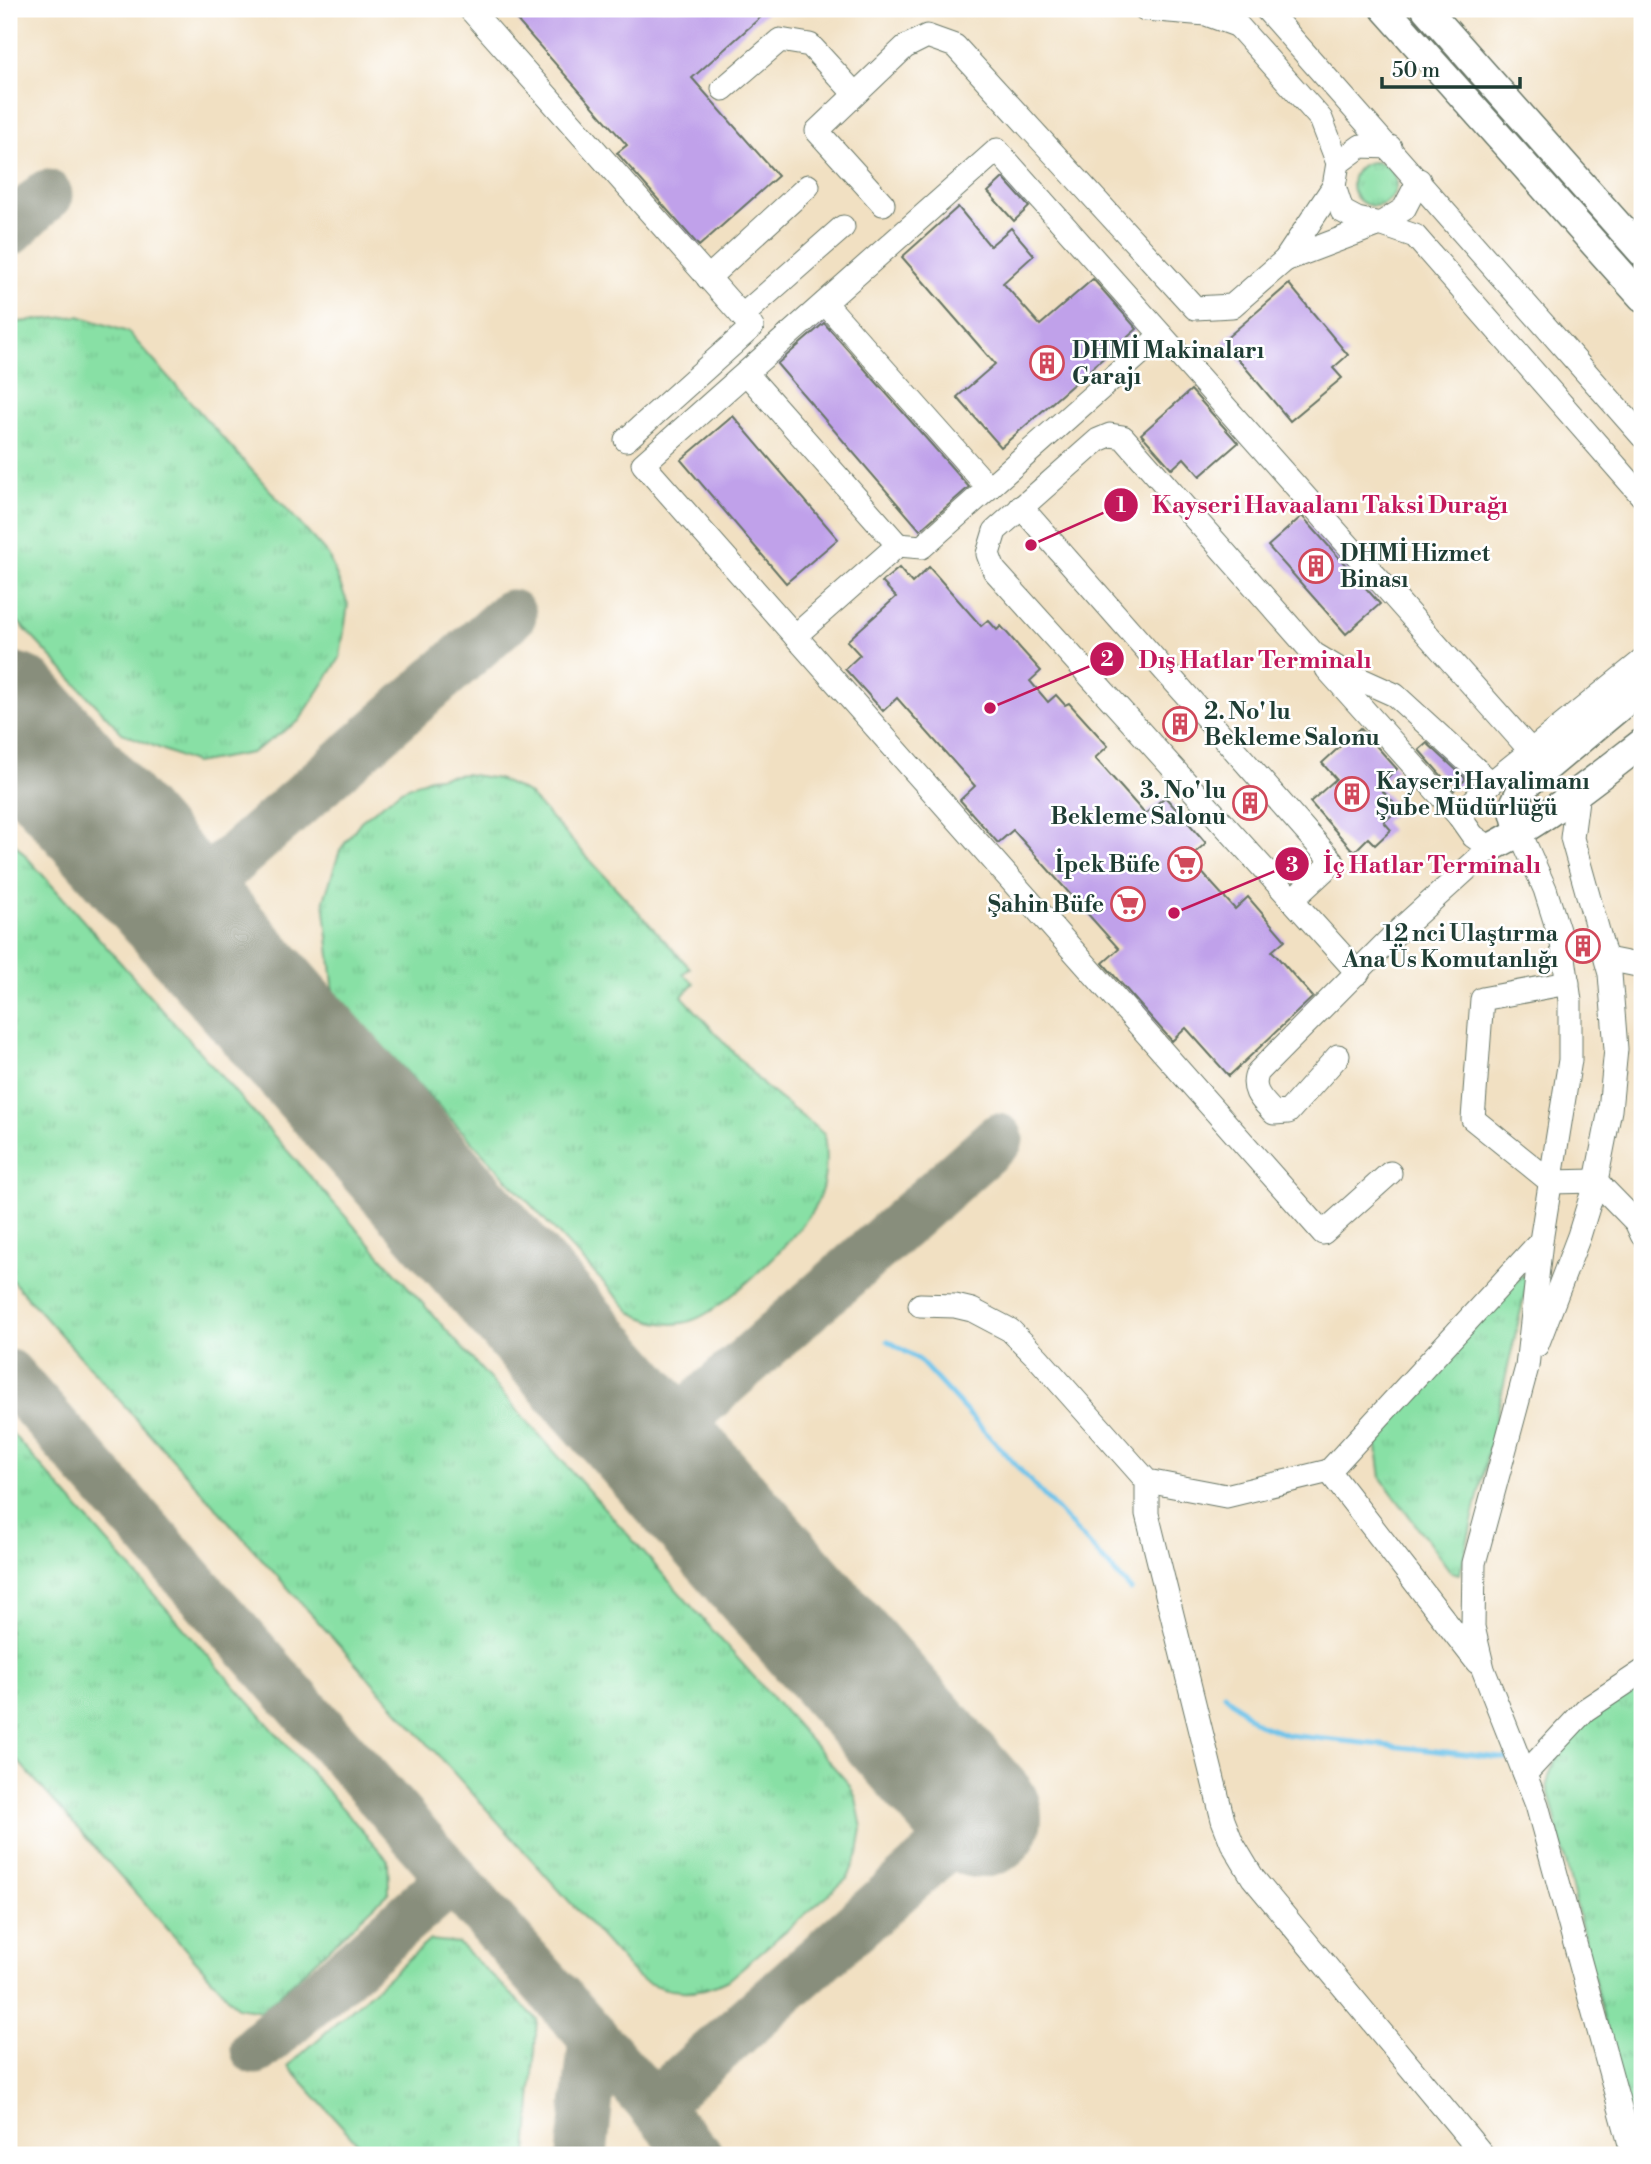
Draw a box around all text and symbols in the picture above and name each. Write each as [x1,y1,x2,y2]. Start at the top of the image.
scale bar [1382,46,1520,90]
text: 50 m [1392,58,1440,84]
place label: DHMİ Makinaları Garajı [1072,334,1264,391]
building icon: DHMİ Makinaları Garajı [1028,344,1066,382]
callout: Kayseri Havaalanı Taksi Durağı [1103,482,1522,527]
text: Kayseri Havaalanı Taksi Durağı [1152,491,1508,521]
text: 1 [1116,493,1126,519]
place label: DHMİ Hizmet Binası [1340,537,1491,594]
building icon: DHMİ Hizmet Binası [1297,547,1335,585]
callout: Dış Hatlar Terminalı [1090,637,1386,682]
text: Dış Hatlar Terminalı [1139,646,1372,676]
text: 2 [1100,647,1114,673]
place label: 2. No' lu Bekleme Salonu [1204,698,1380,752]
building icon: 2. No' lu Bekleme Salonu [1161,705,1199,743]
place label: Kayseri Havalimanı Şube Müdürlüğü [1376,768,1590,822]
building icon: Kayseri Havalimanı Şube Müdürlüğü [1333,775,1371,813]
place label: 3. No' lu Bekleme Salonu [1050,777,1226,831]
building icon: 3. No' lu Bekleme Salonu [1231,784,1269,822]
callout: İç Hatlar Terminalı [1274,842,1555,887]
supermarket icon: İpek Büfe [1166,845,1204,883]
place label: İpek Büfe [1055,848,1160,879]
text: İç Hatlar Terminalı [1323,849,1541,881]
text: 3 [1286,853,1298,879]
supermarket icon: Şahin Büfe [1109,885,1147,923]
place label: Şahin Büfe [988,891,1104,919]
place label: 12 nci Ulaştırma Ana Üs Komutanlığı [1342,920,1559,974]
building icon: 12 nci Ulaştırma Ana Üs Komutanlığı [1564,927,1602,965]

